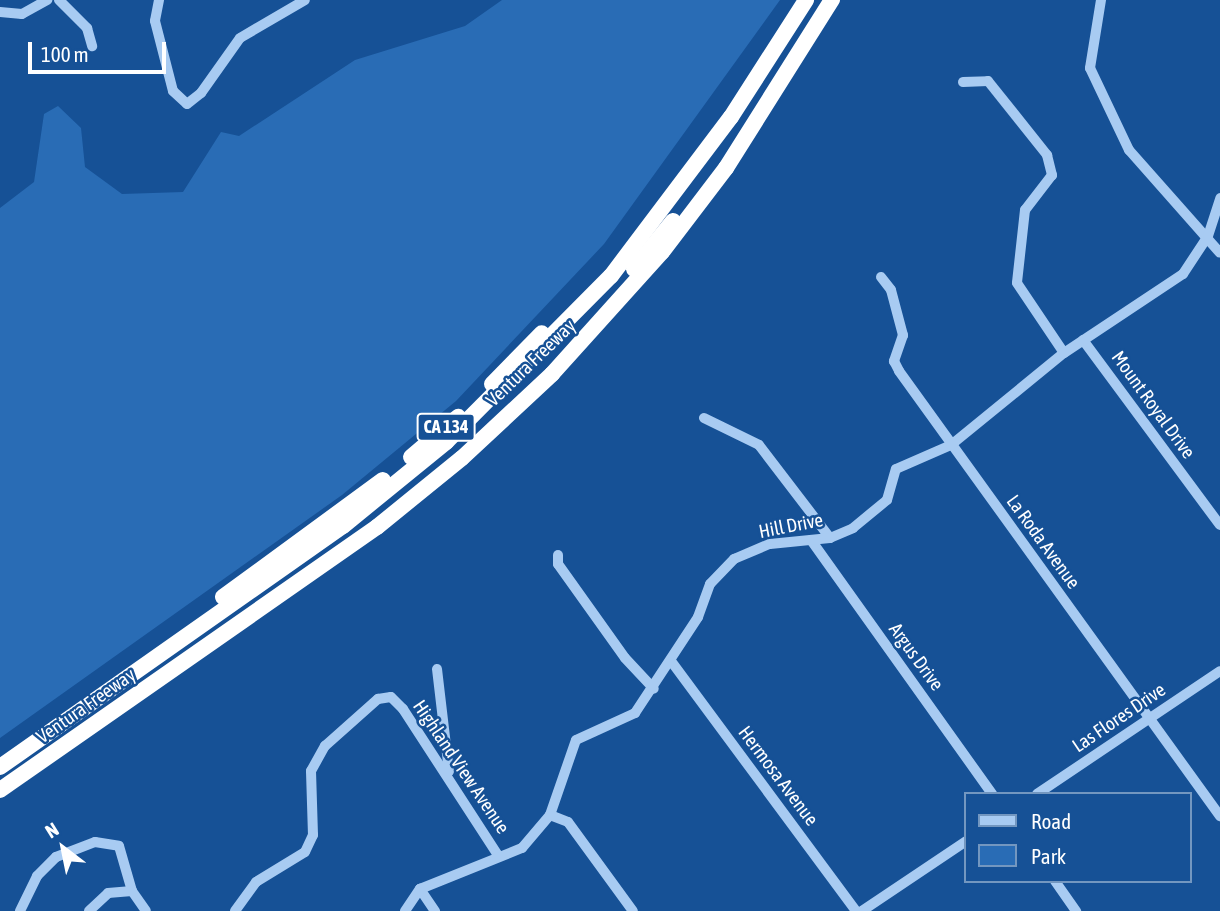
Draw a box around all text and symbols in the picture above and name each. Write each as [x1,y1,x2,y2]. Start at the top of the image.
scale bar [32,28,170,72]
text: 100 m [41,42,89,66]
street label: Ventura Freeway [482,315,580,411]
street label: Mount Royal Drive [1106,347,1200,463]
road number: CA 134 [416,412,476,442]
street label: La Roda Avenue [1001,491,1085,593]
street label: Hill Drive [757,509,825,543]
street label: Argus Drive [884,619,948,695]
street label: Ventura Freeway [32,664,140,748]
street label: Las Flores Drive [1068,679,1170,757]
street label: Highland View Avenue [408,696,514,838]
street label: Hermosa Avenue [733,722,823,830]
legend [964,792,1192,883]
text: Road [1031,809,1071,833]
north arrow [28,813,98,883]
text: N [41,818,62,842]
text: Park [1031,844,1066,868]

